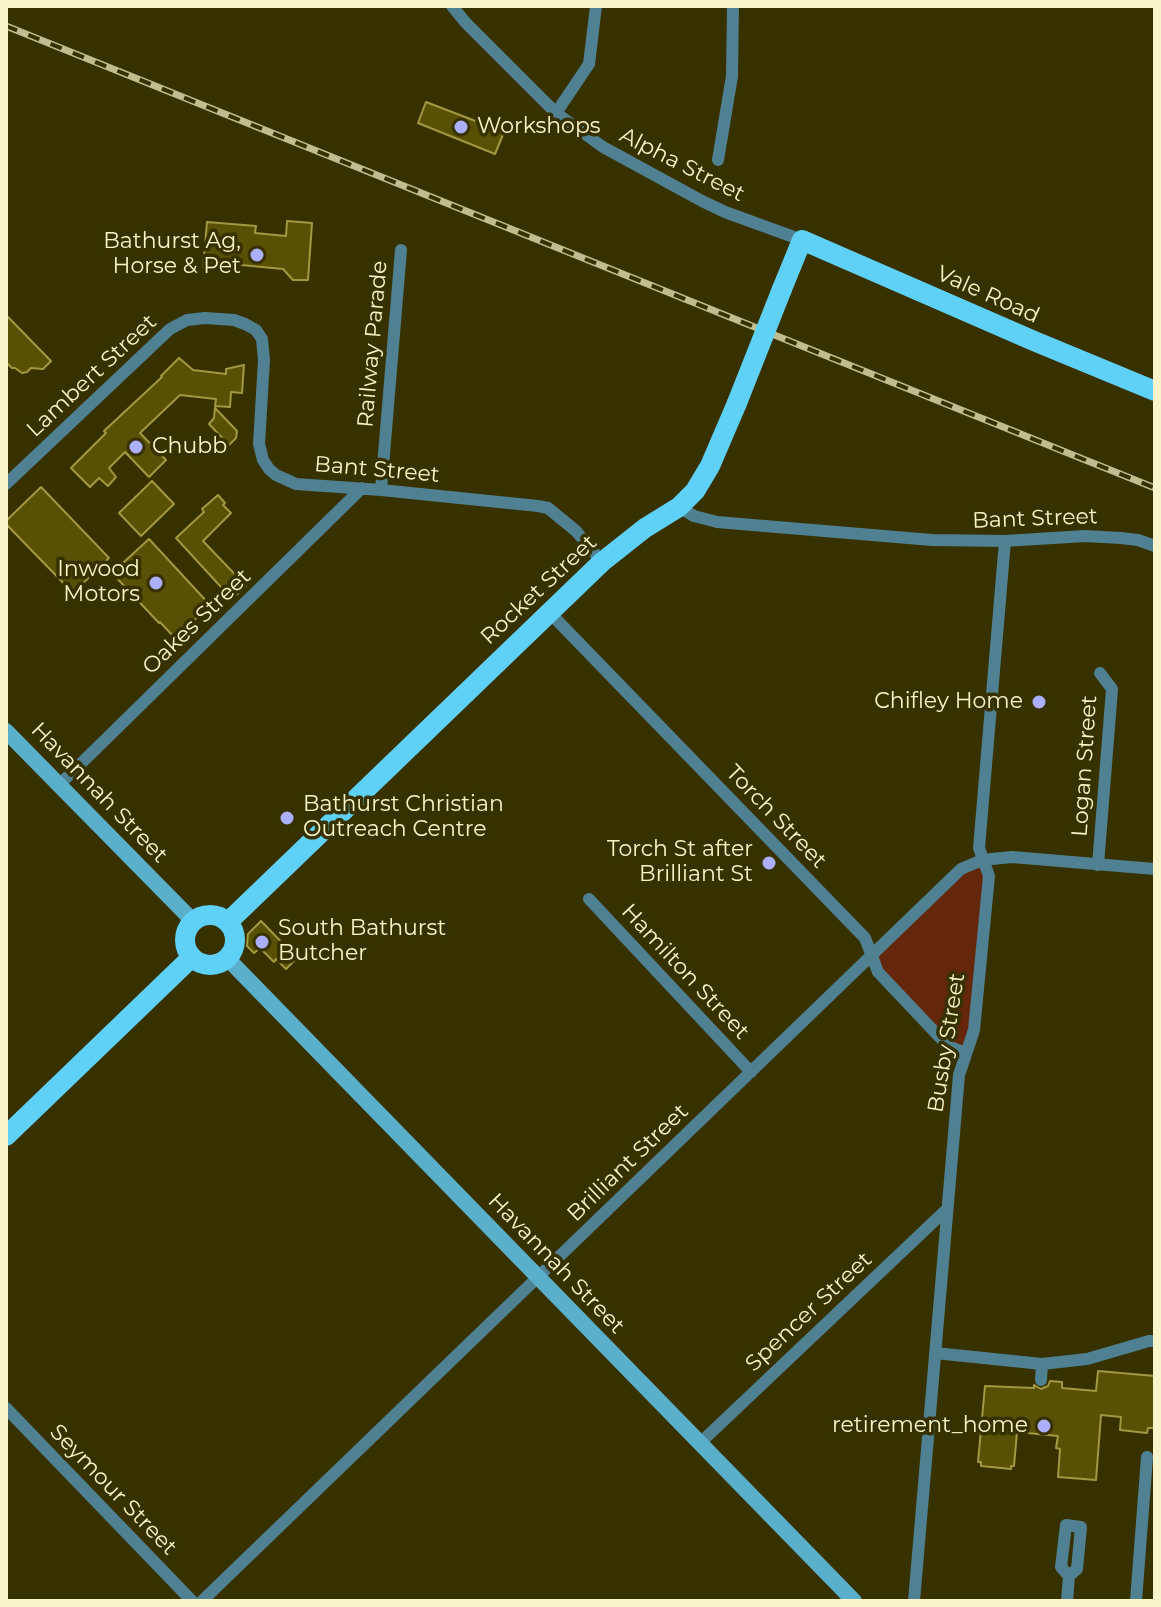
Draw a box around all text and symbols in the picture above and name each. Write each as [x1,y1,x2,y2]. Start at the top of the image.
place label: Workshops [477,114,601,140]
marker: Workshops [452,118,470,136]
street label: Alpha Street [615,122,749,208]
place label: Bathurst Ag, Horse & Pet [103,229,241,280]
marker: Bathurst Ag, Horse & Pet [248,246,266,264]
street label: Railway Parade [353,260,393,428]
street label: Vale Road [933,261,1043,329]
street label: Lambert Street [22,309,162,443]
place label: Chubb [152,434,227,460]
marker: Chubb [127,438,145,456]
street label: Bant Street [313,451,441,489]
street label: Bant Street [972,504,1098,534]
street label: Rocket Street [475,530,603,650]
place label: Inwood Motors [57,557,140,608]
street label: Oakes Street [137,564,257,680]
marker: Inwood Motors [147,574,165,592]
place label: Chifley Home [874,689,1023,715]
marker: Chifley Home [1030,693,1048,711]
street label: Logan Street [1067,694,1103,838]
street label: Havannah Street [25,717,173,869]
street label: Torch Street [720,760,832,874]
place label: Bathurst Christian Outreach Centre [303,792,504,844]
marker: Bathurst Christian Outreach Centre [278,809,296,827]
place label: Torch St after Brilliant St [607,837,753,888]
marker: Torch St after Brilliant St [760,854,778,872]
street label: Hamilton Street [616,899,754,1045]
place label: South Bathurst Butcher [278,916,446,968]
marker: South Bathurst Butcher [253,933,271,951]
street label: Busby Street [923,971,971,1115]
street label: Brilliant Street [562,1099,694,1227]
street label: Havannah Street [482,1188,630,1340]
street label: Spencer Street [740,1247,878,1377]
place label: retirement_home [832,1413,1028,1439]
marker: retirement_home [1035,1417,1053,1435]
street label: Seymour Street [44,1419,182,1561]

